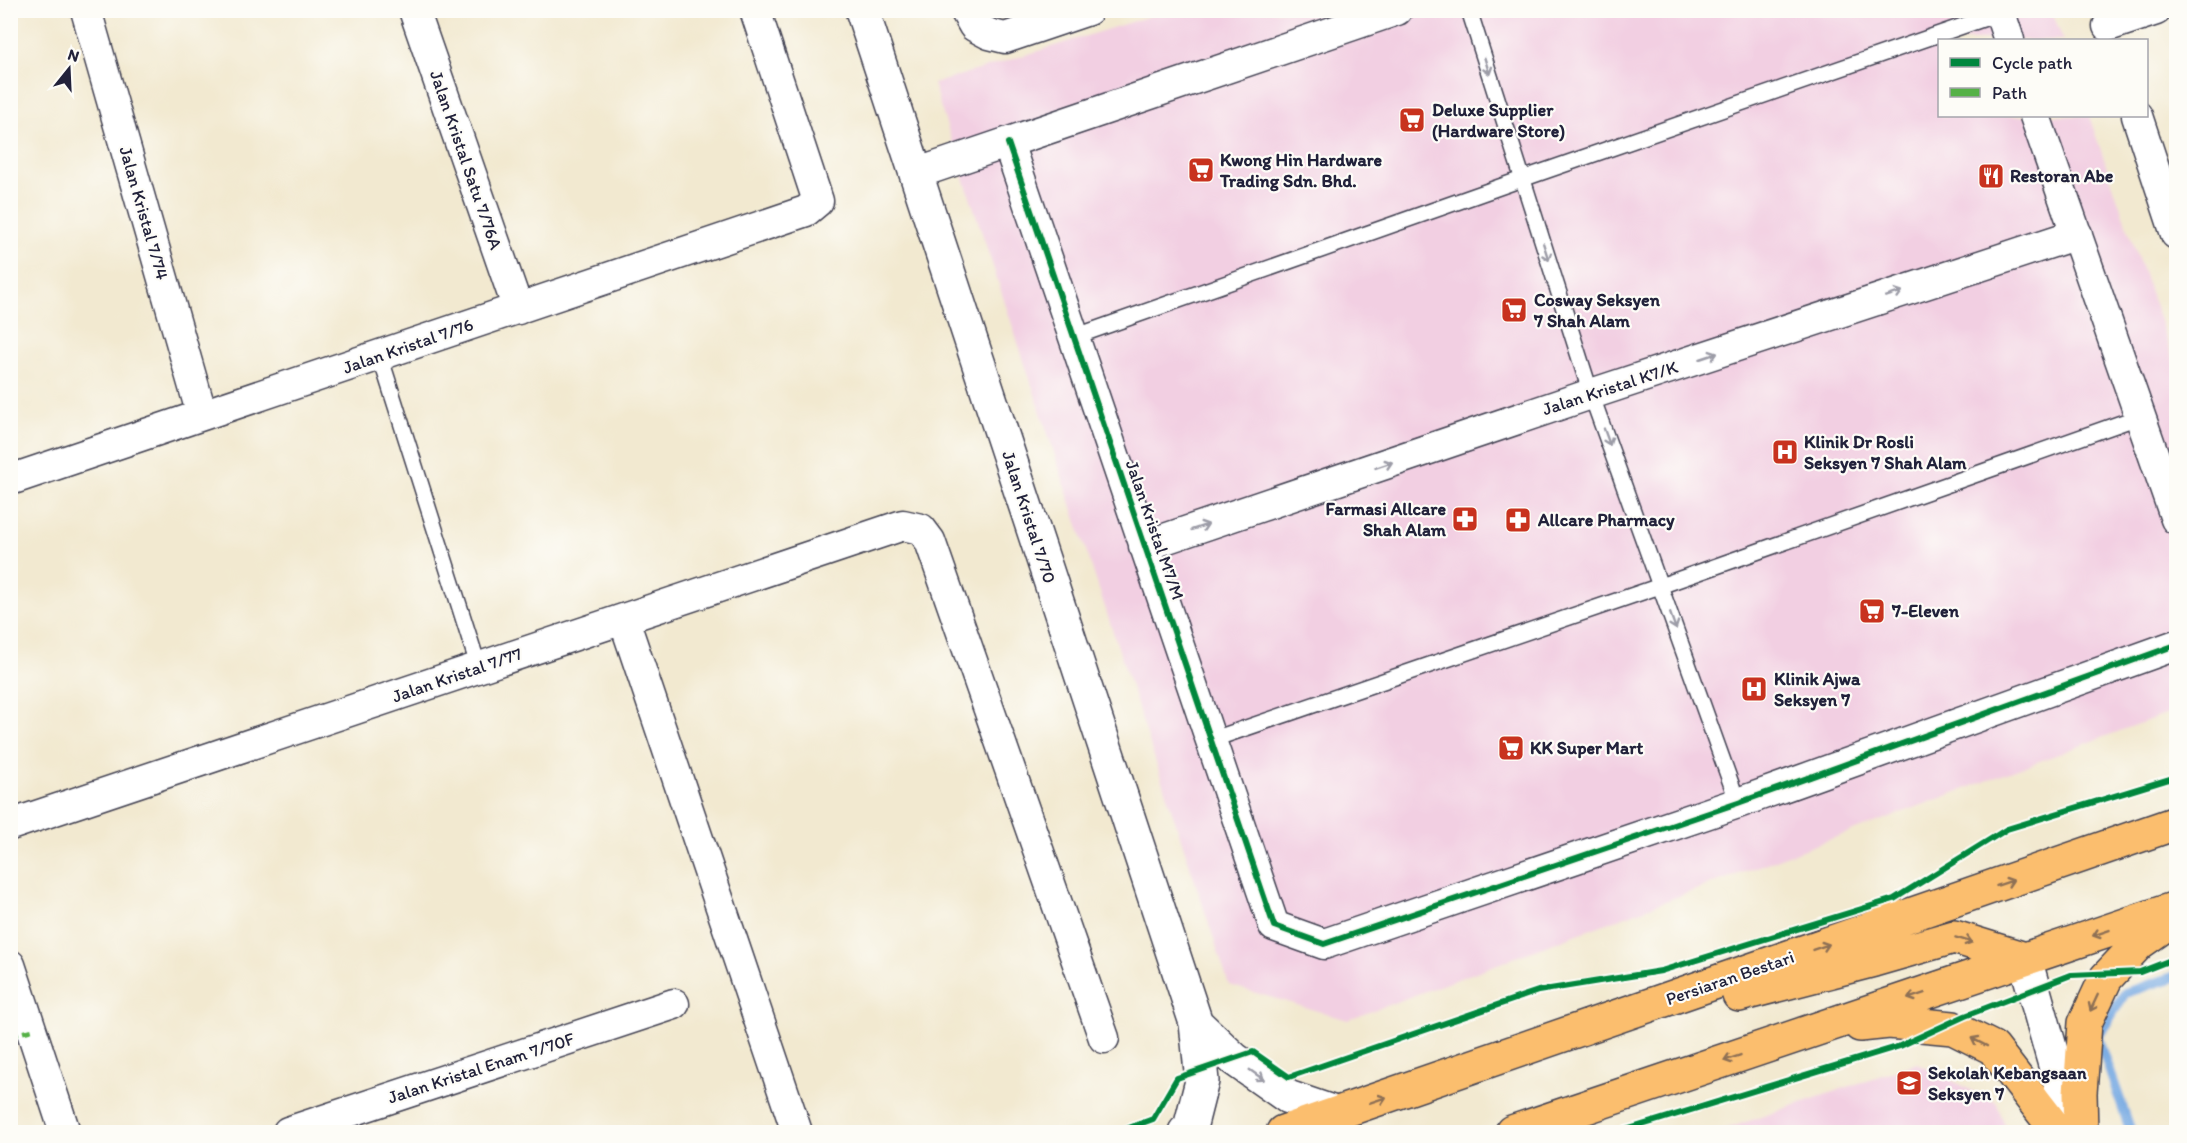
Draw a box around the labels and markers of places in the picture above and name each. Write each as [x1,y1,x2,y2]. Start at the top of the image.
place label: Deluxe Supplier (Hardware Store) [1432,99,1565,142]
supermarket icon: Deluxe Supplier (Hardware Store) [1397,105,1427,135]
place label: Kwong Hin Hardware Trading Sdn. Bhd. [1219,149,1383,192]
supermarket icon: Kwong Hin Hardware Trading Sdn. Bhd. [1186,155,1216,185]
restaurant icon: Restoran Abe [1976,161,2006,191]
place label: Restoran Abe [2010,165,2114,187]
place label: Cosway Seksyen 7 Shah Alam [1533,289,1661,332]
supermarket icon: Cosway Seksyen 7 Shah Alam [1499,295,1529,325]
place label: Klinik Dr Rosli Seksyen 7 Shah Alam [1804,431,1967,474]
hospital icon: Klinik Dr Rosli Seksyen 7 Shah Alam [1770,437,1800,467]
place label: Farmasi Allcare Shah Alam [1326,498,1447,541]
pharmacy icon: Farmasi Allcare Shah Alam [1450,504,1480,534]
pharmacy icon: Allcare Pharmacy [1503,505,1533,535]
place label: Allcare Pharmacy [1537,509,1675,531]
supermarket icon: 7-Eleven [1857,596,1887,626]
place label: 7-Eleven [1891,600,1960,622]
place label: Klinik Ajwa Seksyen 7 [1774,668,1861,711]
hospital icon: Klinik Ajwa Seksyen 7 [1739,674,1769,704]
supermarket icon: KK Super Mart [1496,733,1526,763]
place label: KK Super Mart [1530,737,1643,759]
place label: Sekolah Kebangsaan Seksyen 7 [1928,1062,2087,1105]
school or university icon: Sekolah Kebangsaan Seksyen 7 [1894,1068,1924,1098]

